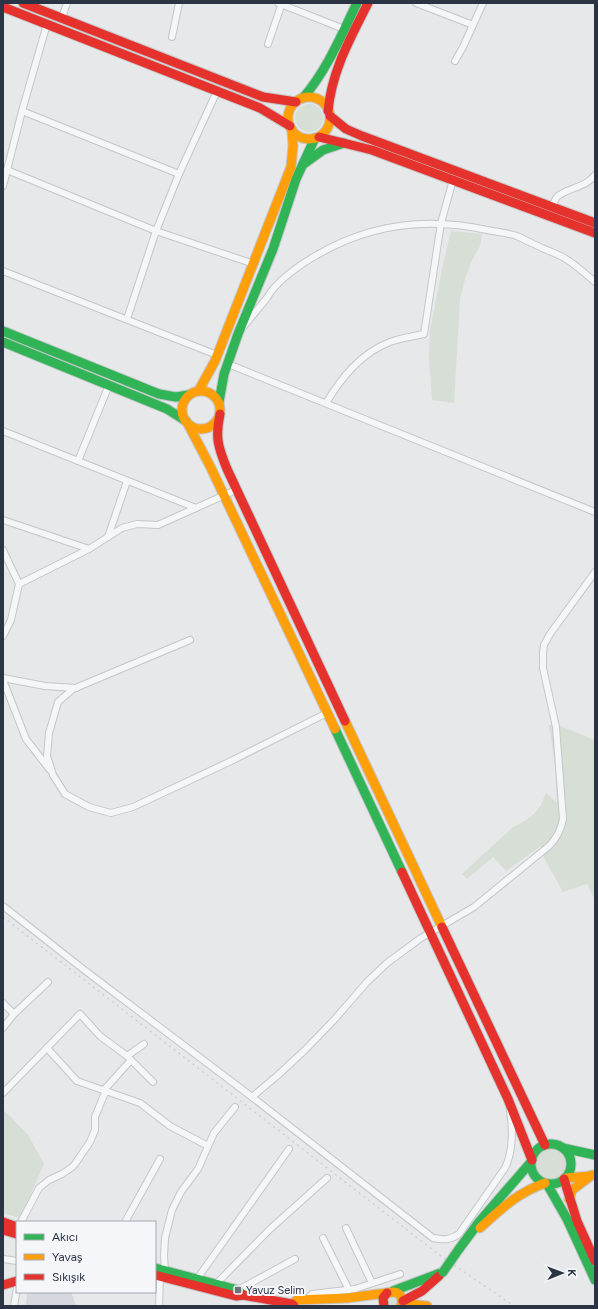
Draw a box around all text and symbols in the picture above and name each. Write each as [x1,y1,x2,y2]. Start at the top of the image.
legend [16,1221,156,1293]
text: Akıcı [52,1230,78,1244]
text: Yavaş [52,1250,83,1264]
north arrow [542,1253,582,1293]
text: K [565,1269,578,1277]
text: Sıkışık [52,1270,85,1284]
place label: Yavuz Selim [246,1284,305,1297]
marker: Yavuz Selim [233,1285,243,1295]

